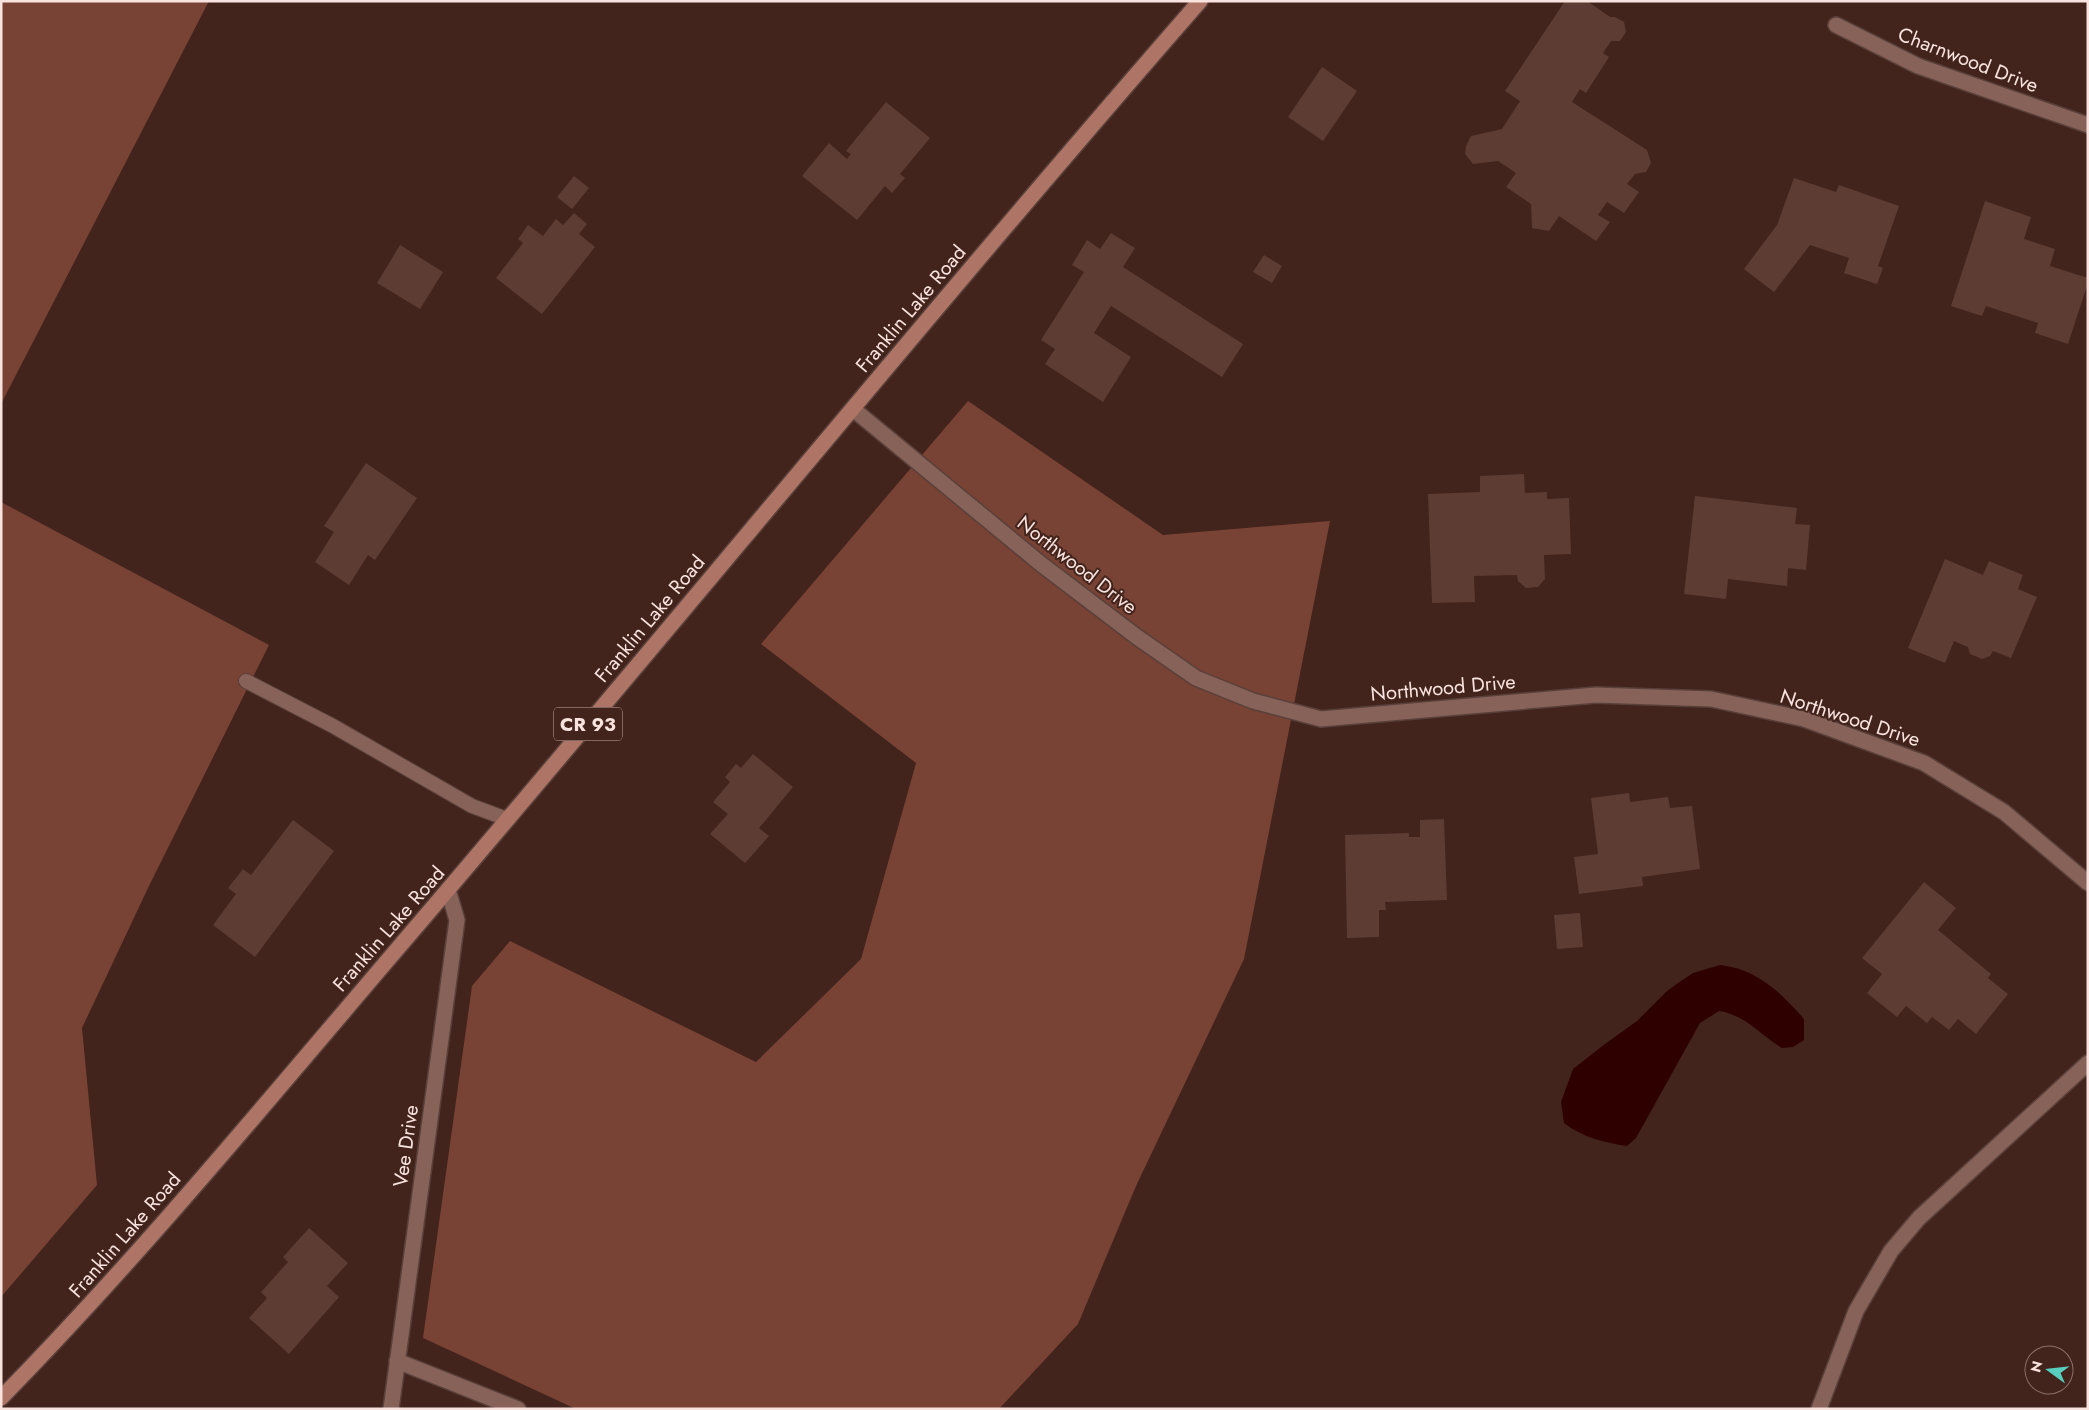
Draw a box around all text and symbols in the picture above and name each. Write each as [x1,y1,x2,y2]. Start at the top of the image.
street label: Charnwood Drive [1894,20,2042,100]
street label: Franklin Lake Road [849,239,973,379]
street label: Northwood Drive [1011,509,1143,621]
street label: Franklin Lake Road [588,549,712,689]
street label: Northwood Drive [1369,667,1517,709]
street label: Northwood Drive [1776,682,1924,754]
road number: CR 93 [554,708,622,741]
street label: Franklin Lake Road [326,860,452,998]
street label: Vee Drive [386,1103,426,1189]
street label: Franklin Lake Road [62,1166,188,1304]
north arrow [2024,1345,2074,1395]
text: N [2025,1359,2048,1375]

